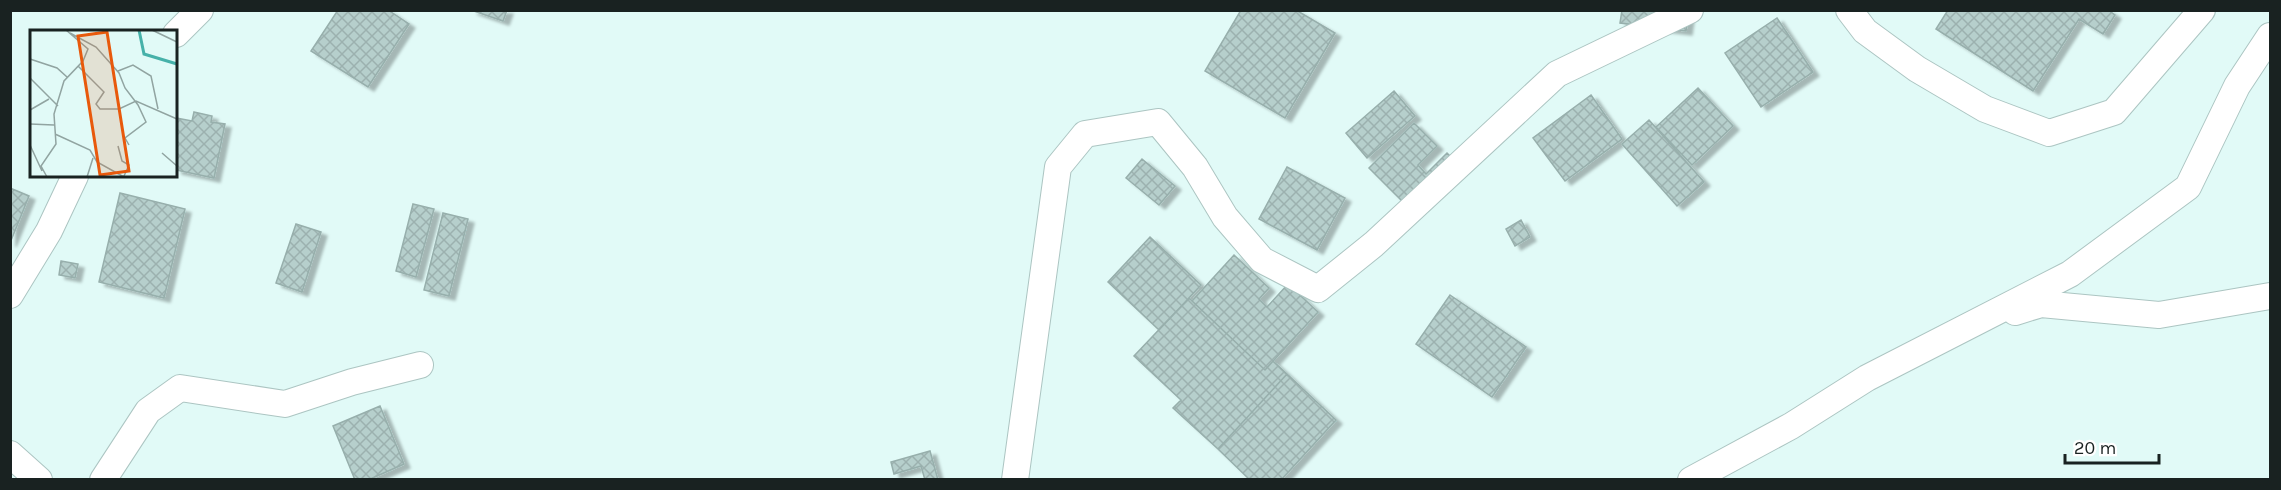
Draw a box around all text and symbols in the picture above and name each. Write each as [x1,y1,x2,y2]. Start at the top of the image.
inset map [30,30,177,177]
scale bar [2065,427,2160,465]
text: 20 m [2074,437,2116,459]

